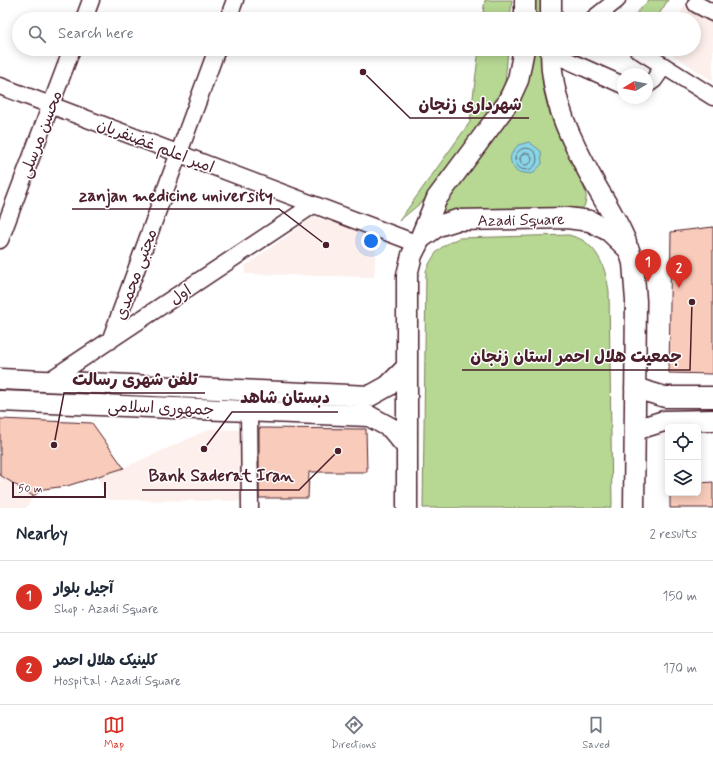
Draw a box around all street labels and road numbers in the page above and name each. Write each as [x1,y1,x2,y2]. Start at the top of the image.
street label: محسن مرسلی [15,88,68,181]
street label: امیر اعلم غضنفریان [93,114,217,179]
street label: Azadi Square [477,209,565,232]
street label: مجتبی محمدی [110,226,163,323]
street label: اول [166,280,196,310]
street label: جمهوری اسلامی [107,396,215,421]

